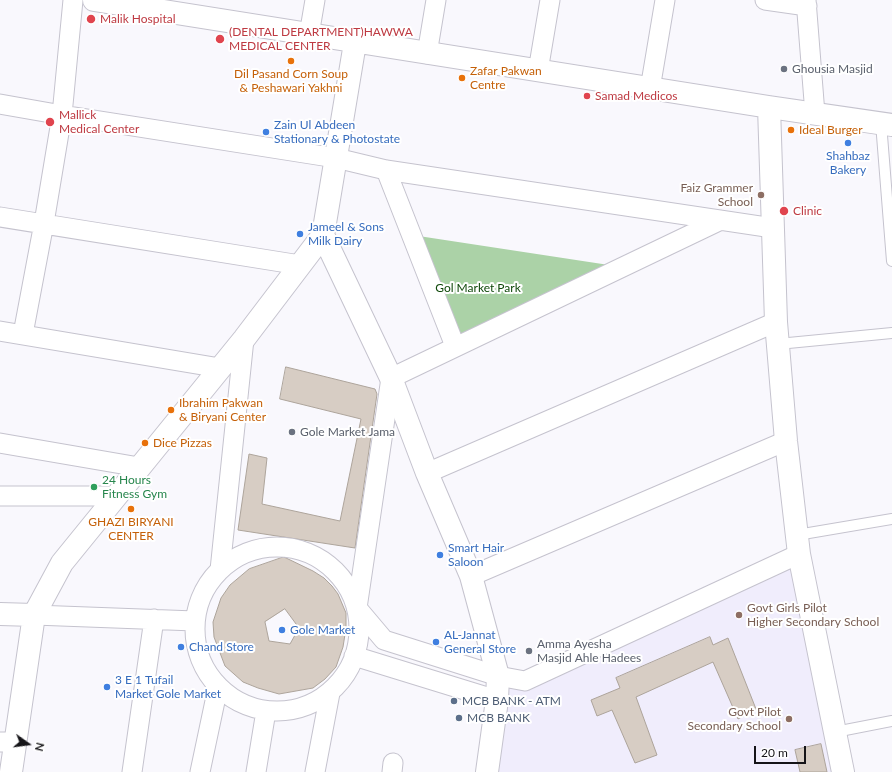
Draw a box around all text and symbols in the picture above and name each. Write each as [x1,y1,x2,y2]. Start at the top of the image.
place label: Malik Hospital [100,12,175,26]
marker: Malik Hospital [85,13,97,25]
place label: (DENTAL DEPARTMENT)HAWWA MEDICAL CENTER [229,25,413,53]
marker: (DENTAL DEPARTMENT)HAWWA MEDICAL CENTER [214,33,226,45]
marker: Dil Pasand Corn Soup & Peshawari Yakhni [286,56,296,66]
place label: Ghousia Masjid [792,62,873,76]
place label: Zafar Pakwan Centre [470,64,542,92]
marker: Ghousia Masjid [779,64,789,74]
place label: Dil Pasand Corn Soup & Peshawari Yakhni [234,67,348,95]
marker: Zafar Pakwan Centre [457,73,467,83]
place label: Samad Medicos [595,89,678,103]
marker: Samad Medicos [582,91,592,101]
place label: Mallick Medical Center [59,108,139,136]
marker: Mallick Medical Center [44,116,56,128]
place label: Zain Ul Abdeen Stationary & Photostate [274,118,400,146]
place label: Ideal Burger [799,123,863,137]
marker: Ideal Burger [786,125,796,135]
marker: Zain Ul Abdeen Stationary & Photostate [261,127,271,137]
marker: Shahbaz Bakery [843,138,853,148]
place label: Shahbaz Bakery [826,149,870,177]
place label: Faiz Grammer School [680,181,753,209]
marker: Faiz Grammer School [756,190,766,200]
place label: Clinic [793,204,822,218]
marker: Clinic [778,205,790,217]
place label: Jameel & Sons Milk Dairy [308,220,384,248]
marker: Jameel & Sons Milk Dairy [295,229,305,239]
park label: Gol Market Park [435,281,521,295]
place label: Ibrahim Pakwan & Biryani Center [179,396,266,424]
marker: Ibrahim Pakwan & Biryani Center [166,405,176,415]
place label: Gole Market Jama [300,425,395,439]
marker: Gole Market Jama [287,427,297,437]
place label: Dice Pizzas [153,436,212,450]
marker: Dice Pizzas [140,438,150,448]
place label: 24 Hours Fitness Gym [102,473,167,501]
marker: 24 Hours Fitness Gym [89,482,99,492]
marker: GHAZI BIRYANI CENTER [126,504,136,514]
place label: GHAZI BIRYANI CENTER [88,515,174,543]
place label: Smart Hair Saloon [448,541,504,569]
marker: Smart Hair Saloon [435,550,445,560]
place label: Govt Girls Pilot Higher Secondary School [747,601,879,629]
marker: Govt Girls Pilot Higher Secondary School [734,610,744,620]
place label: Gole Market [290,623,355,637]
marker: Gole Market [277,625,287,635]
place label: AL-Jannat General Store [444,628,516,656]
marker: AL-Jannat General Store [431,637,441,647]
place label: Amma Ayesha Masjid Ahle Hadees [537,637,641,665]
place label: Chand Store [189,640,254,654]
marker: Chand Store [176,642,186,652]
marker: Amma Ayesha Masjid Ahle Hadees [524,646,534,656]
place label: 3 E 1 Tufail Market Gole Market [115,673,221,701]
marker: 3 E 1 Tufail Market Gole Market [102,682,112,692]
place label: MCB BANK - ATM [462,694,561,708]
marker: MCB BANK - ATM [449,696,459,706]
place label: Govt Pilot Secondary School [687,705,781,733]
place label: MCB BANK [467,711,530,725]
marker: MCB BANK [454,713,464,723]
marker: Govt Pilot Secondary School [784,714,794,724]
north arrow [8,724,48,764]
scale bar [756,738,808,764]
text: N [33,741,47,753]
text: 20 m [761,745,788,760]

